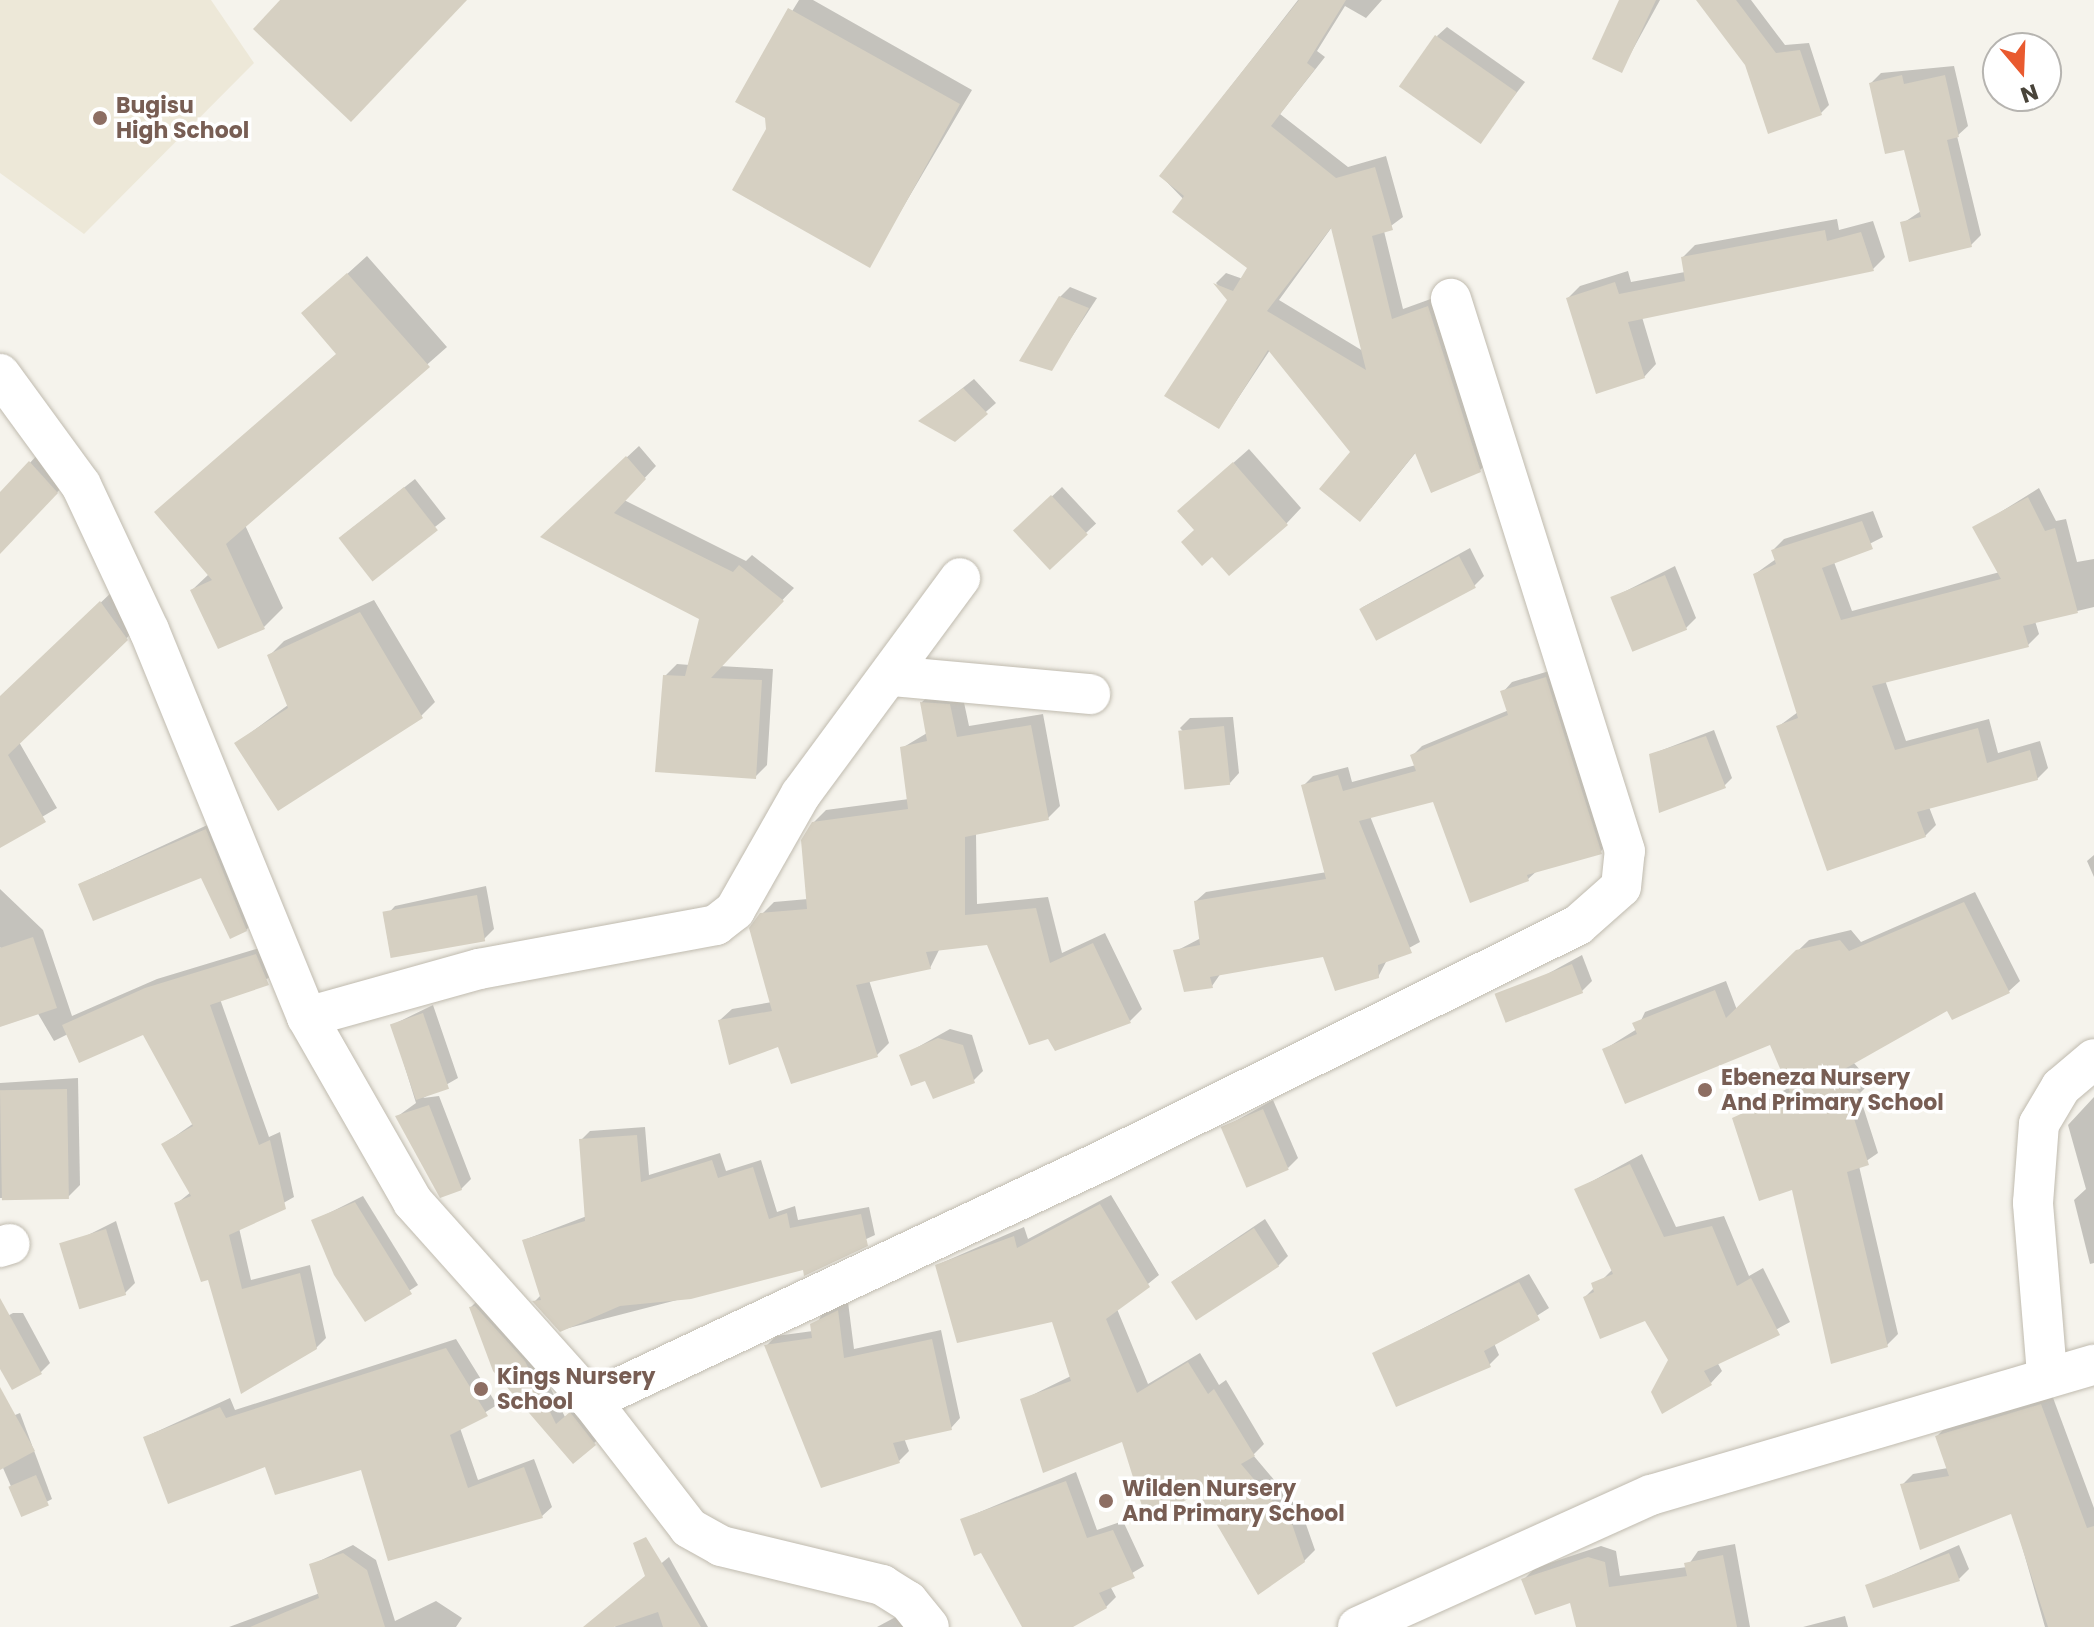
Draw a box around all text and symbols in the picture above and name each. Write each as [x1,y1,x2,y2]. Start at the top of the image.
north arrow [1982,32,2062,112]
text: N [2016,76,2042,111]
place label: Bugisu High School [116,92,249,144]
marker: Bugisu High School [91,109,109,127]
place label: Ebeneza Nursery And Primary School [1721,1064,1944,1116]
marker: Ebeneza Nursery And Primary School [1696,1081,1714,1099]
place label: Kings Nursery School [497,1363,655,1414]
marker: Kings Nursery School [472,1380,490,1398]
place label: Wilden Nursery And Primary School [1122,1475,1345,1526]
marker: Wilden Nursery And Primary School [1097,1492,1115,1510]

